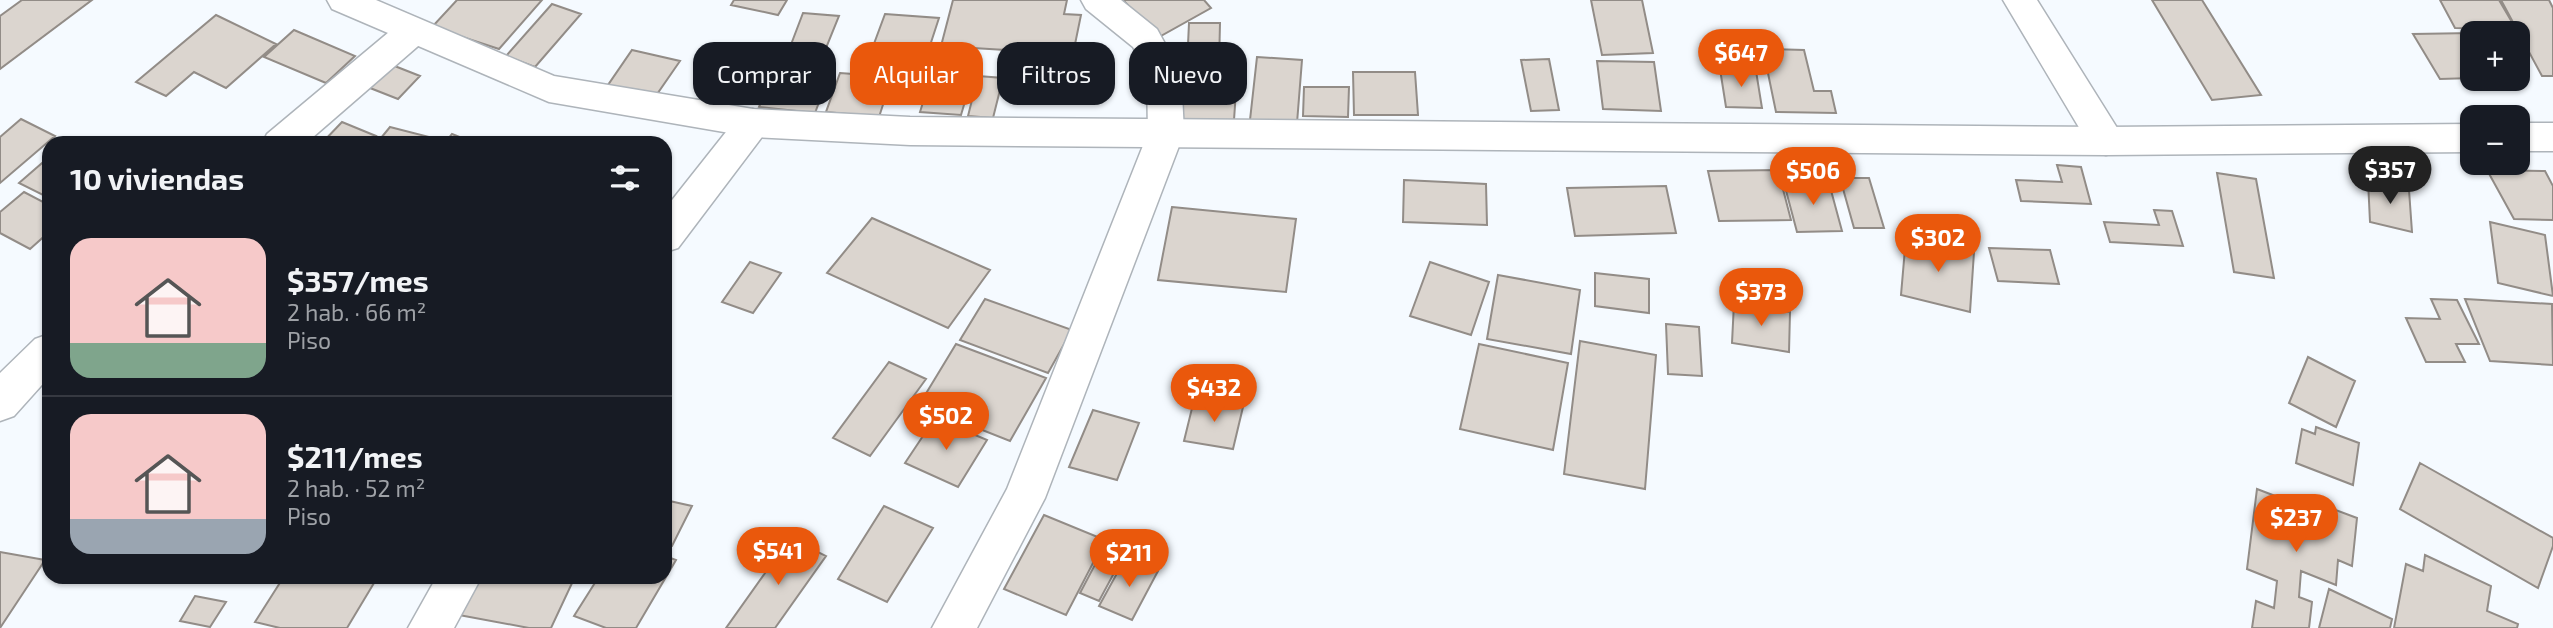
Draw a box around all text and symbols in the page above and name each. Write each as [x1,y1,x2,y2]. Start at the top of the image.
map controls [2460,21,2530,175]
button: + [2460,21,2530,91]
pin: $647 [1700,29,1782,89]
text: $647 [1714,38,1768,66]
chip: Comprar [693,42,836,105]
chip: Alquilar [850,42,983,105]
chip: Filtros [997,42,1115,105]
chip: Nuevo [1129,42,1247,105]
button: − [2460,105,2530,175]
pin: $357 [2349,146,2431,206]
pin: $506 [1772,148,1854,207]
text: $357 [2364,155,2416,183]
text: $506 [1786,156,1840,184]
icon: filters [606,159,644,197]
text: 10 viviendas [70,160,244,196]
pin: $302 [1897,215,1979,274]
text: $302 [1911,223,1965,251]
text: $357/mes [287,262,429,298]
icon: home [126,266,210,350]
pin: $373 [1720,268,1802,328]
text: $373 [1735,277,1787,305]
text: 2 hab. · 66 m² [287,298,426,326]
text: Piso [287,326,331,354]
pin: $432 [1173,364,1255,424]
text: $432 [1187,373,1241,401]
pin: $502 [905,392,987,452]
text: $502 [919,401,973,429]
text: $211/mes [287,438,423,474]
icon: home [126,442,210,526]
text: 2 hab. · 52 m² [287,474,425,502]
pin: $237 [2255,494,2337,554]
text: Piso [287,502,331,530]
text: $237 [2270,503,2322,531]
pin: $541 [737,528,819,587]
pin: $211 [1088,530,1170,589]
text: $541 [753,536,803,564]
text: $211 [1106,538,1152,566]

